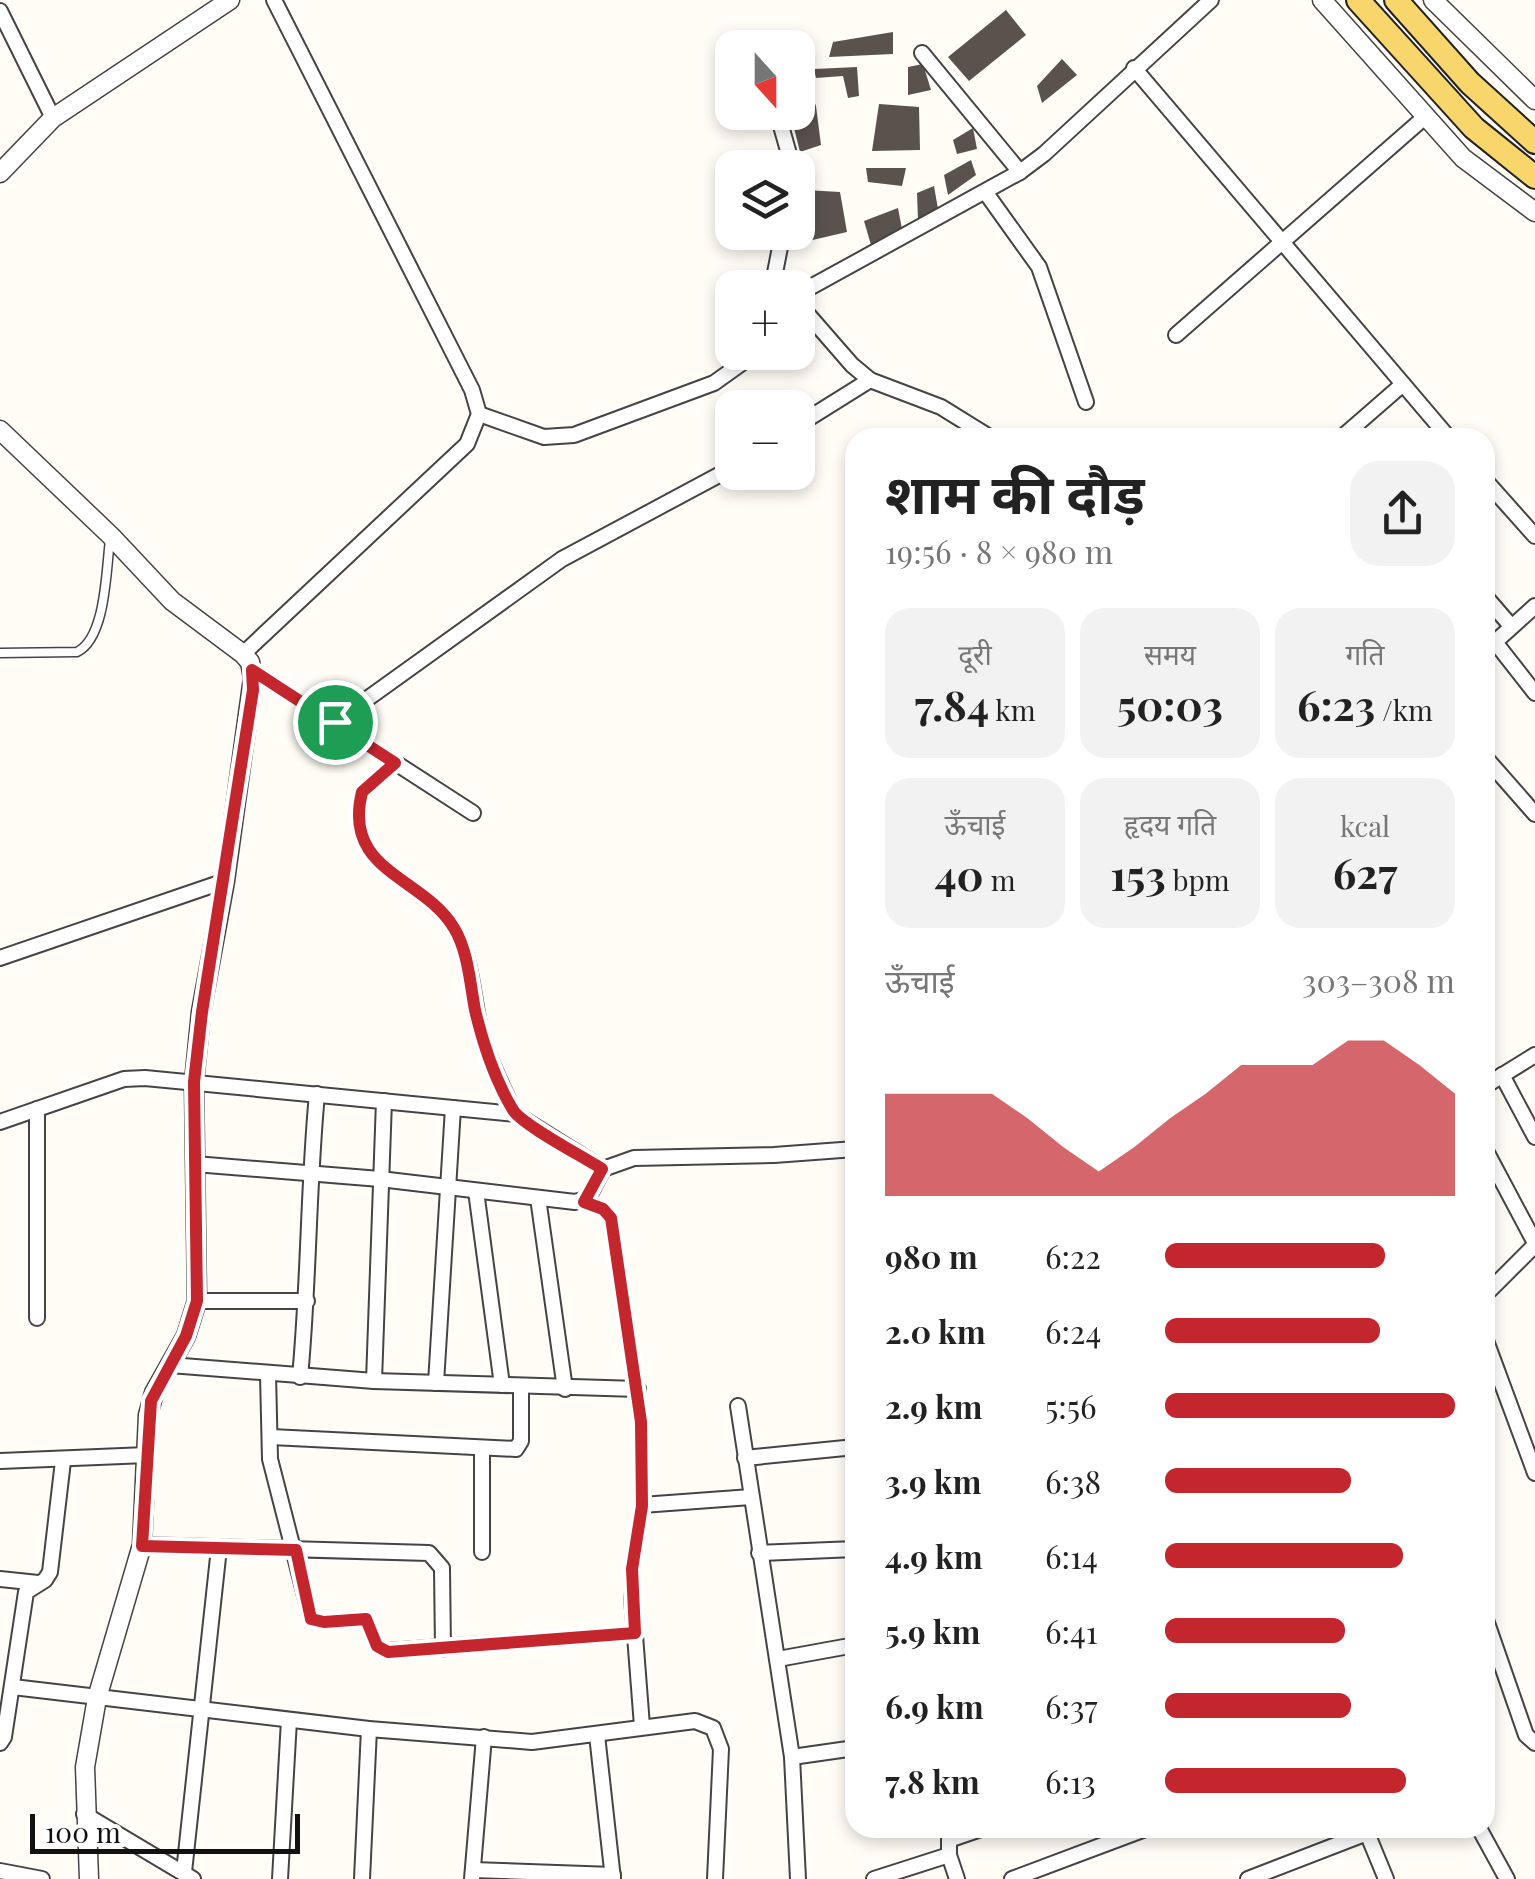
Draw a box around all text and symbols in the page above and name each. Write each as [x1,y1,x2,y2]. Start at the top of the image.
north arrow [715,30,815,130]
map controls [715,30,815,490]
button: layers [715,150,815,250]
button: + [715,270,815,370]
button: − [715,390,815,490]
text: शाम की दौड़ [885,454,1145,528]
button: share [1350,461,1455,566]
text: 19:56 · 8 × 980 m [885,529,1113,572]
text: दूरी [958,635,992,672]
text: समय [1144,635,1196,672]
text: गति [1346,635,1384,672]
text: 7.84 [914,676,989,732]
text: 50:03 [1117,676,1223,732]
text: 6:23 [1297,676,1375,732]
pin [293,680,378,765]
text: km [989,691,1036,728]
text: /km [1375,691,1433,728]
icon: arrive [308,695,363,750]
text: ऊँचाई [945,805,1005,842]
text: हृदय गति [1124,805,1216,842]
text: kcal [1340,807,1390,844]
text: 627 [1333,844,1397,900]
text: 40 [934,846,984,902]
text: 153 [1110,846,1166,902]
text: m [984,861,1016,898]
text: bpm [1166,861,1230,898]
text: ऊँचाई [885,958,954,1001]
text: 303–308 m [1302,958,1455,1001]
text: 980 m [885,1234,978,1277]
text: 6:22 [1045,1234,1101,1277]
text: 2.0 km [885,1309,986,1352]
text: 6:24 [1045,1309,1101,1352]
text: 2.9 km [885,1384,983,1427]
text: 5:56 [1045,1384,1097,1427]
text: 3.9 km [885,1459,981,1502]
text: 6:38 [1045,1459,1101,1502]
text: 4.9 km [885,1534,983,1577]
text: 6:14 [1045,1534,1098,1577]
text: 5.9 km [885,1609,981,1652]
text: 6:41 [1045,1609,1098,1652]
text: 6.9 km [885,1684,984,1727]
text: 6:37 [1045,1684,1097,1727]
text: 7.8 km [885,1759,980,1802]
text: 6:13 [1045,1759,1096,1802]
scale bar [30,1809,300,1854]
text: 100 m [45,1813,121,1850]

